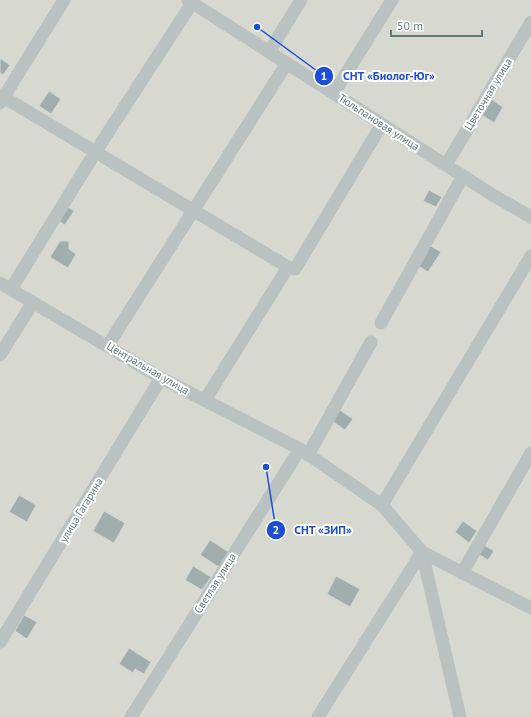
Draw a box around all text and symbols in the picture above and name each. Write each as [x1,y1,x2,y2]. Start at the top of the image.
scale bar [391,12,482,38]
text: 50 m [397,18,423,33]
street label: Цветочная улица [461,55,515,133]
callout: СНТ «Биолог-Юг» [314,64,443,88]
text: 1 [321,68,327,83]
text: СНТ «Биолог-Юг» [343,68,435,83]
street label: Тюльпановая улица [336,91,422,153]
street label: Центральная улица [104,339,192,397]
street label: улица Гагарина [56,475,106,545]
callout: СНТ «ЗИП» [266,518,360,542]
text: 2 [273,522,279,537]
text: СНТ «ЗИП» [294,522,352,537]
street label: Светлая улица [191,550,239,616]

